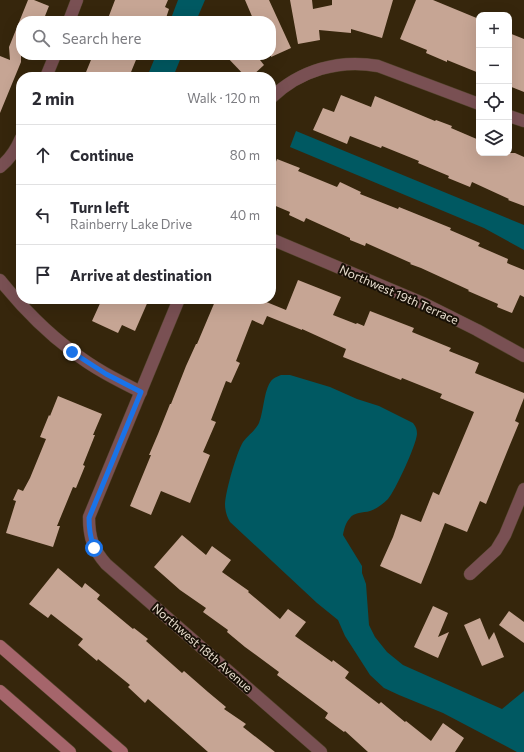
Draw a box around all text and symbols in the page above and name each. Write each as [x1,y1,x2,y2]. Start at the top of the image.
map controls [476,12,512,156]
button: + [476,12,512,48]
search box [16,16,276,60]
icon: search [30,27,52,49]
text: Search here [62,29,141,47]
button: − [476,48,512,84]
button: locate [476,84,512,120]
text: 2 min [32,88,74,109]
text: Walk · 120 m [187,90,260,106]
button: layers [476,120,512,156]
icon: ahead [32,144,54,166]
text: Continue [70,146,134,164]
text: 80 m [230,147,260,163]
text: Turn left [70,198,129,216]
icon: left [32,204,54,226]
text: 40 m [230,207,260,223]
text: Rainberry Lake Drive [70,216,192,232]
street label: Northwest 19th Terrace [338,262,461,327]
icon: arrive [32,264,54,286]
text: Arrive at destination [70,266,212,284]
route end [63,343,81,361]
route start [85,539,103,557]
street label: Northwest 18th Avenue [150,600,255,694]

